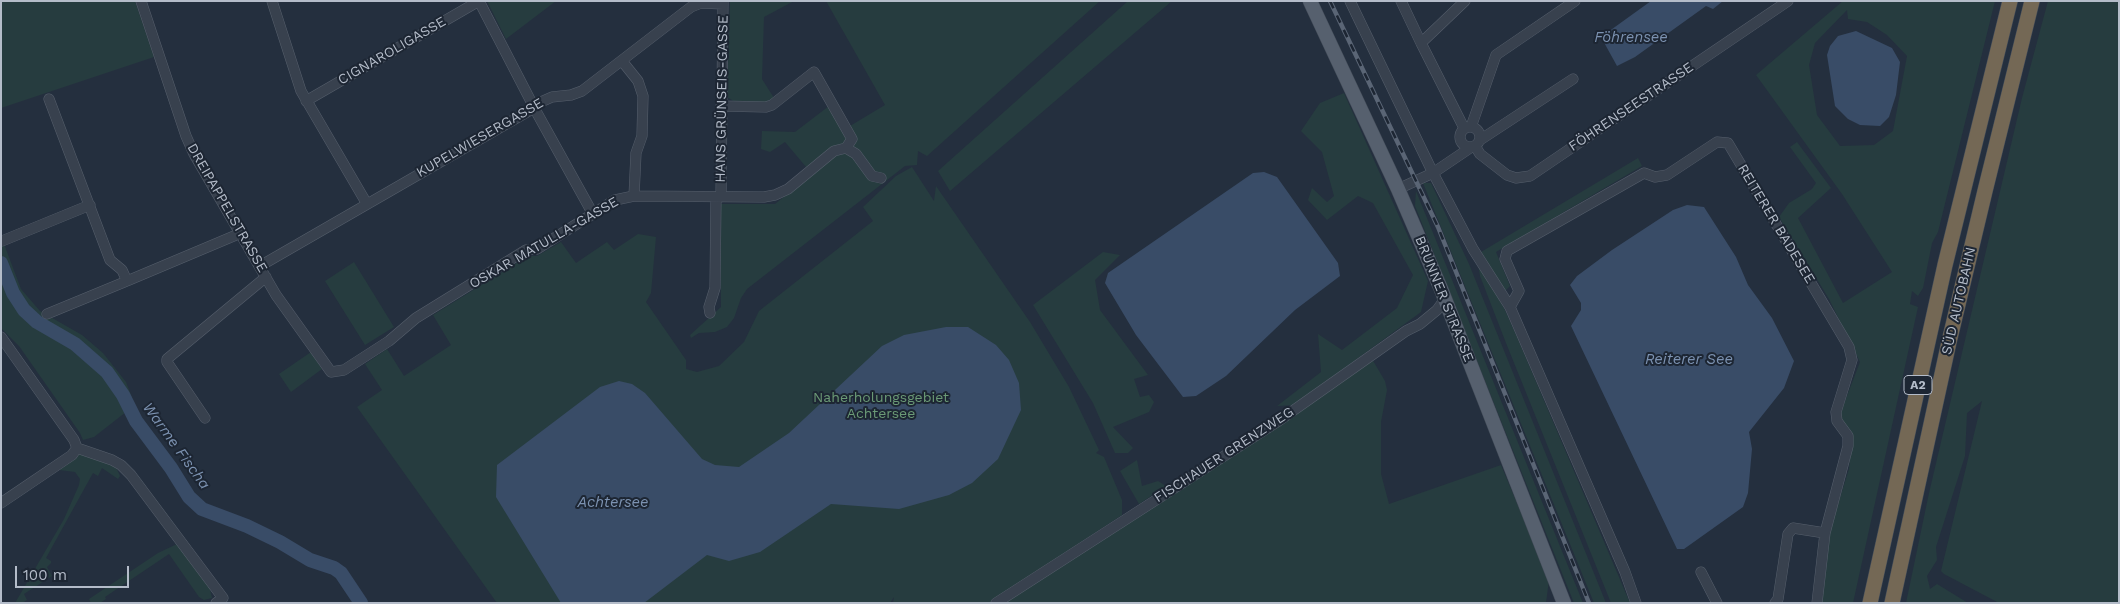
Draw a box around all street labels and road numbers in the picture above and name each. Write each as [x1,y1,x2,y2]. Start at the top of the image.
street label: CIGNAROLIGASSE [335,13,449,89]
street label: HANS GRÜNSEIS-GASSE [712,15,732,183]
street label: FÖHRENSEESTRASSE [1565,59,1697,155]
street label: KUPELWIESERGASSE [414,95,546,181]
street label: DREIPAPPELSTRASSE [183,140,271,276]
street label: REITERER BADESEE [1734,161,1818,287]
street label: OSKAR MATULLA-GASSE [467,193,621,293]
street label: BRUNNER STRASSE [1411,234,1477,364]
street label: SÜD AUTOBAHN [1938,246,1980,356]
road number: A2 [1904,376,1932,394]
street label: FISCHAUER GRENZWEG [1151,404,1297,506]

